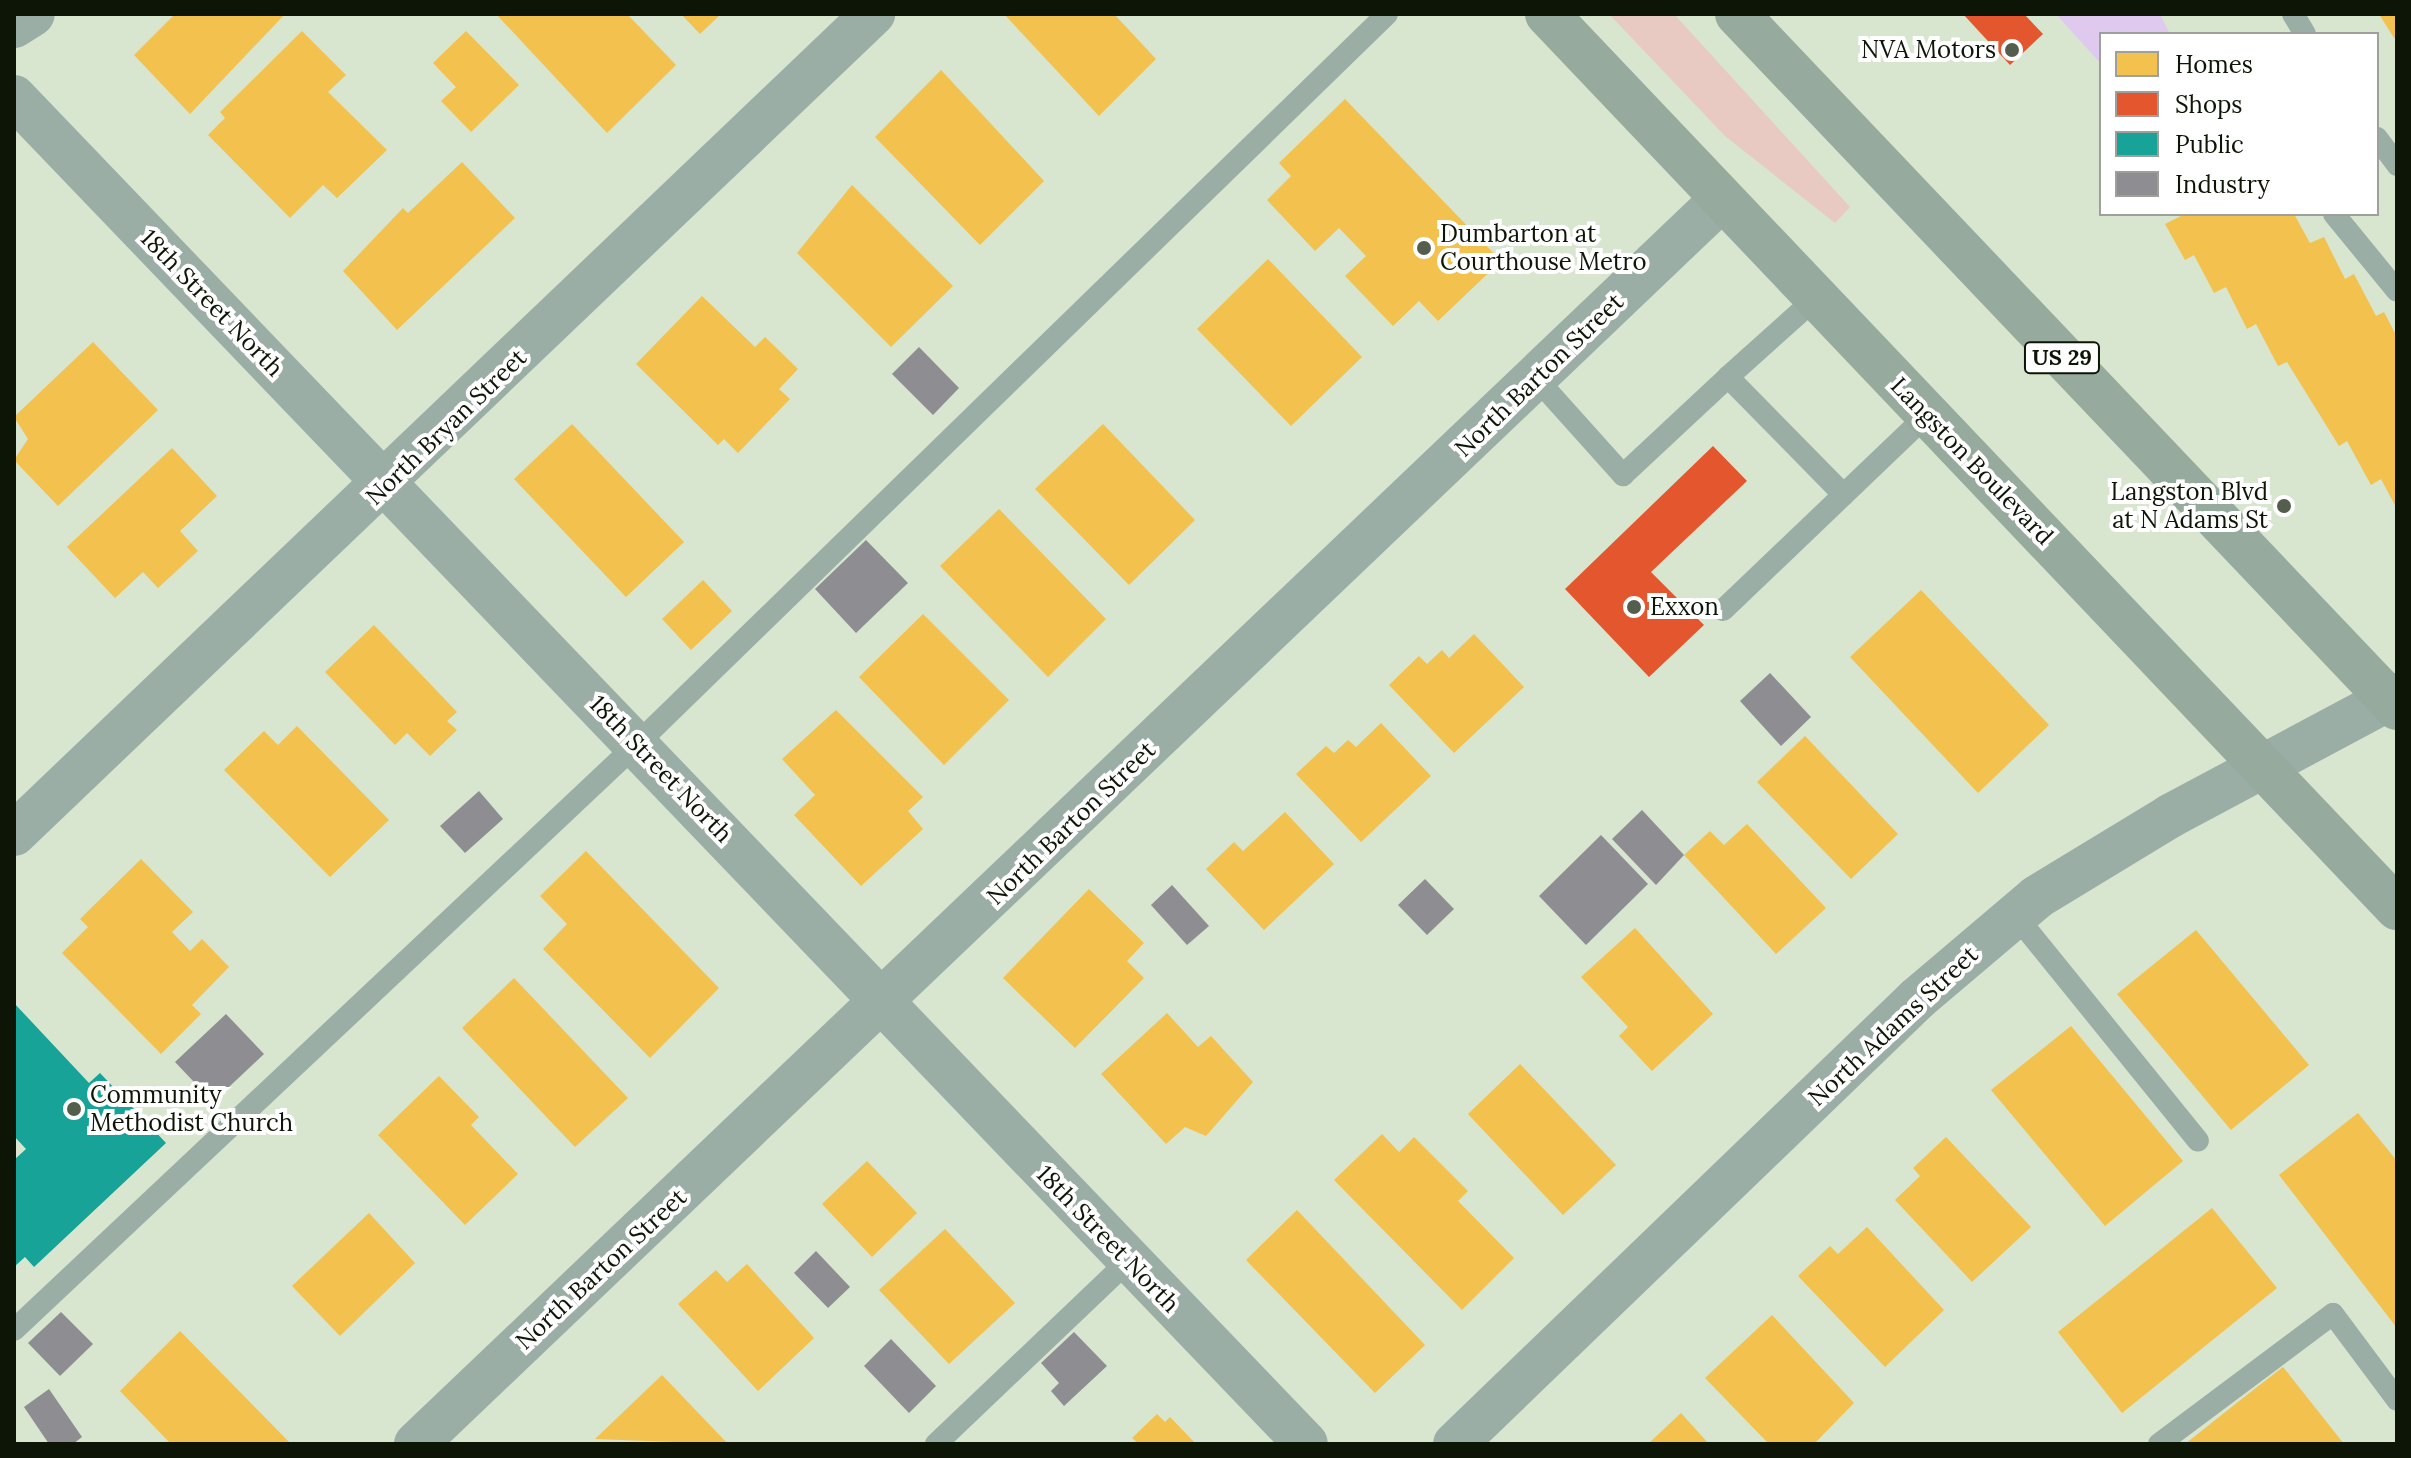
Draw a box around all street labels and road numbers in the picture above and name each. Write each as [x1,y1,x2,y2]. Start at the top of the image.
street label: 18th Street North [135,224,289,382]
street label: North Barton Street [1449,287,1629,463]
road number: US 29 [2022,340,2102,376]
street label: North Bryan Street [360,343,532,511]
street label: Langston Boulevard [1885,371,2059,551]
street label: 18th Street North [584,690,738,848]
street label: North Barton Street [981,735,1161,911]
street label: North Adams Street [1802,940,1984,1112]
street label: 18th Street North [1031,1160,1185,1318]
street label: North Barton Street [510,1183,692,1355]

